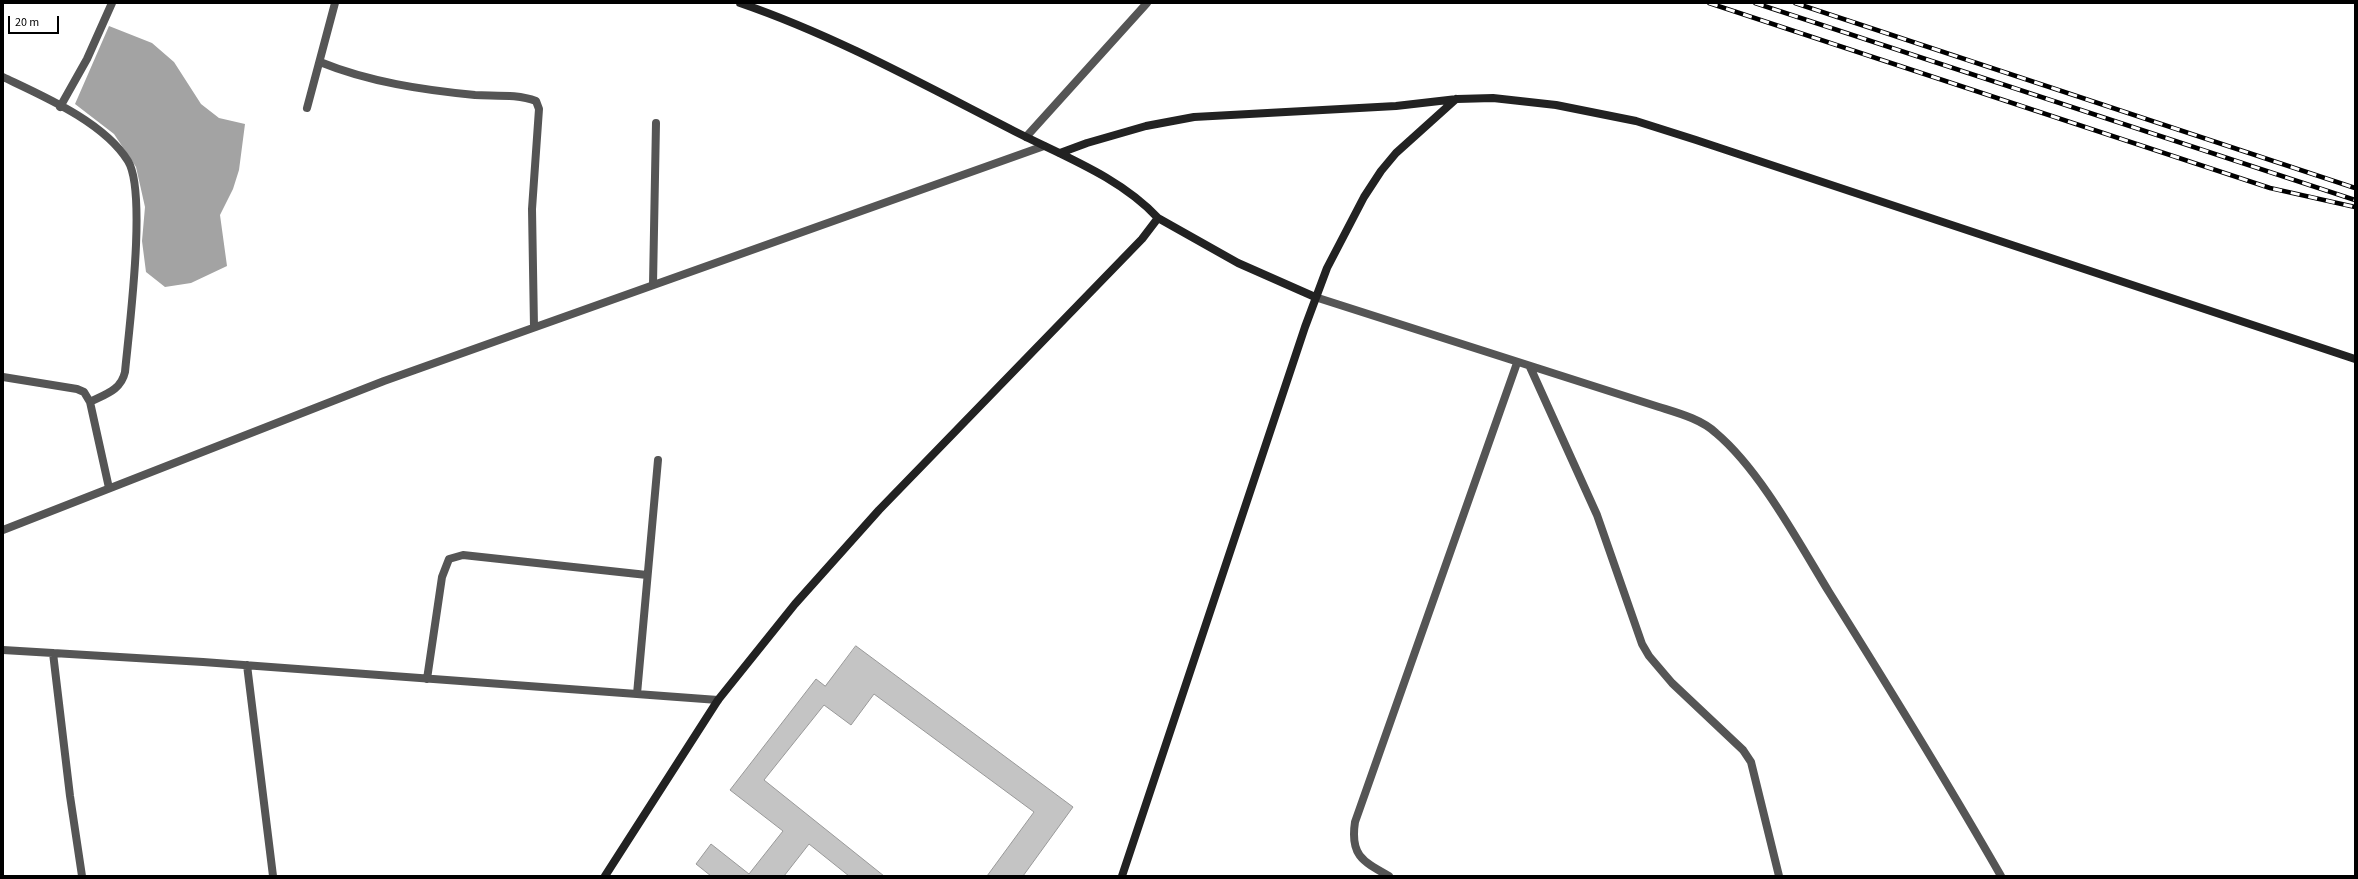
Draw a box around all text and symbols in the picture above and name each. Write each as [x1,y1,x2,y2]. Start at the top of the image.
scale bar [10,8,61,34]
text: 20 m [15,14,39,31]

